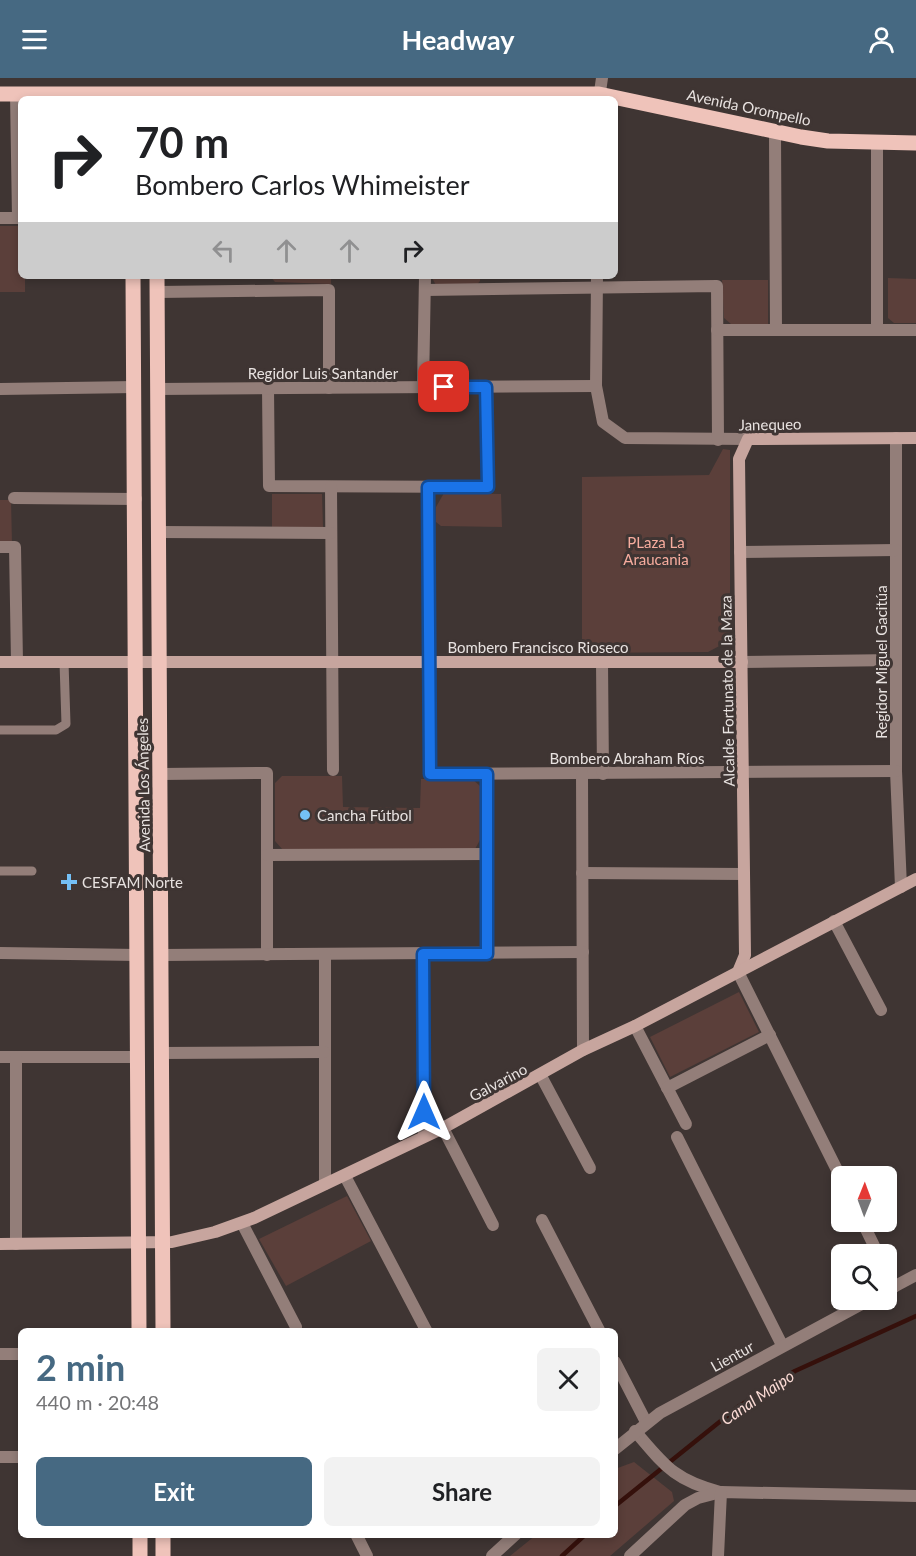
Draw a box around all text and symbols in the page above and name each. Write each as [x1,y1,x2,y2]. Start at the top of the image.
icon: menu [18,23,51,56]
text: Headway [402,23,514,56]
icon: person [865,23,898,56]
street label: Avenida Orompello [685,85,813,129]
text: 70 m [135,117,229,167]
icon: right [36,120,114,198]
text: Bombero Carlos Whimeister [135,168,470,201]
icon: left [207,234,240,267]
icon: ahead [270,234,303,267]
icon: ahead [333,234,366,267]
icon: right [396,234,429,267]
pin [418,361,469,412]
street label: Regidor Luis Santander [248,364,399,382]
icon: arrive [427,370,460,403]
street label: Janequeo [738,414,802,434]
park label: PLaza La Araucania [623,533,689,568]
street label: Regidor Miguel Gacitúa [872,585,890,739]
street label: Alcalde Fortunato de la Maza [716,595,738,787]
street label: Bombero Francisco Rioseco [447,638,629,656]
street label: Avenida Los Ángeles [133,718,153,852]
street label: Bombero Abraham Ríos [550,749,704,767]
place label: Cancha Fútbol [317,806,412,824]
marker: Cancha Fútbol [298,808,312,822]
marker: CESFAM Norte [60,873,78,891]
place label: CESFAM Norte [82,873,183,891]
street label: Galvarino [466,1059,530,1105]
position arrow [392,1080,456,1144]
north arrow [831,1166,897,1232]
map controls [831,1166,897,1310]
button: search [831,1244,897,1310]
street label: Lientur [707,1337,757,1375]
text: 2 min [36,1345,125,1389]
button: close [537,1348,600,1411]
water label: Canal Maipo [717,1366,797,1428]
text: 440 m · 20:48 [36,1390,159,1414]
button: Exit [36,1457,312,1526]
button: Share [324,1457,600,1526]

